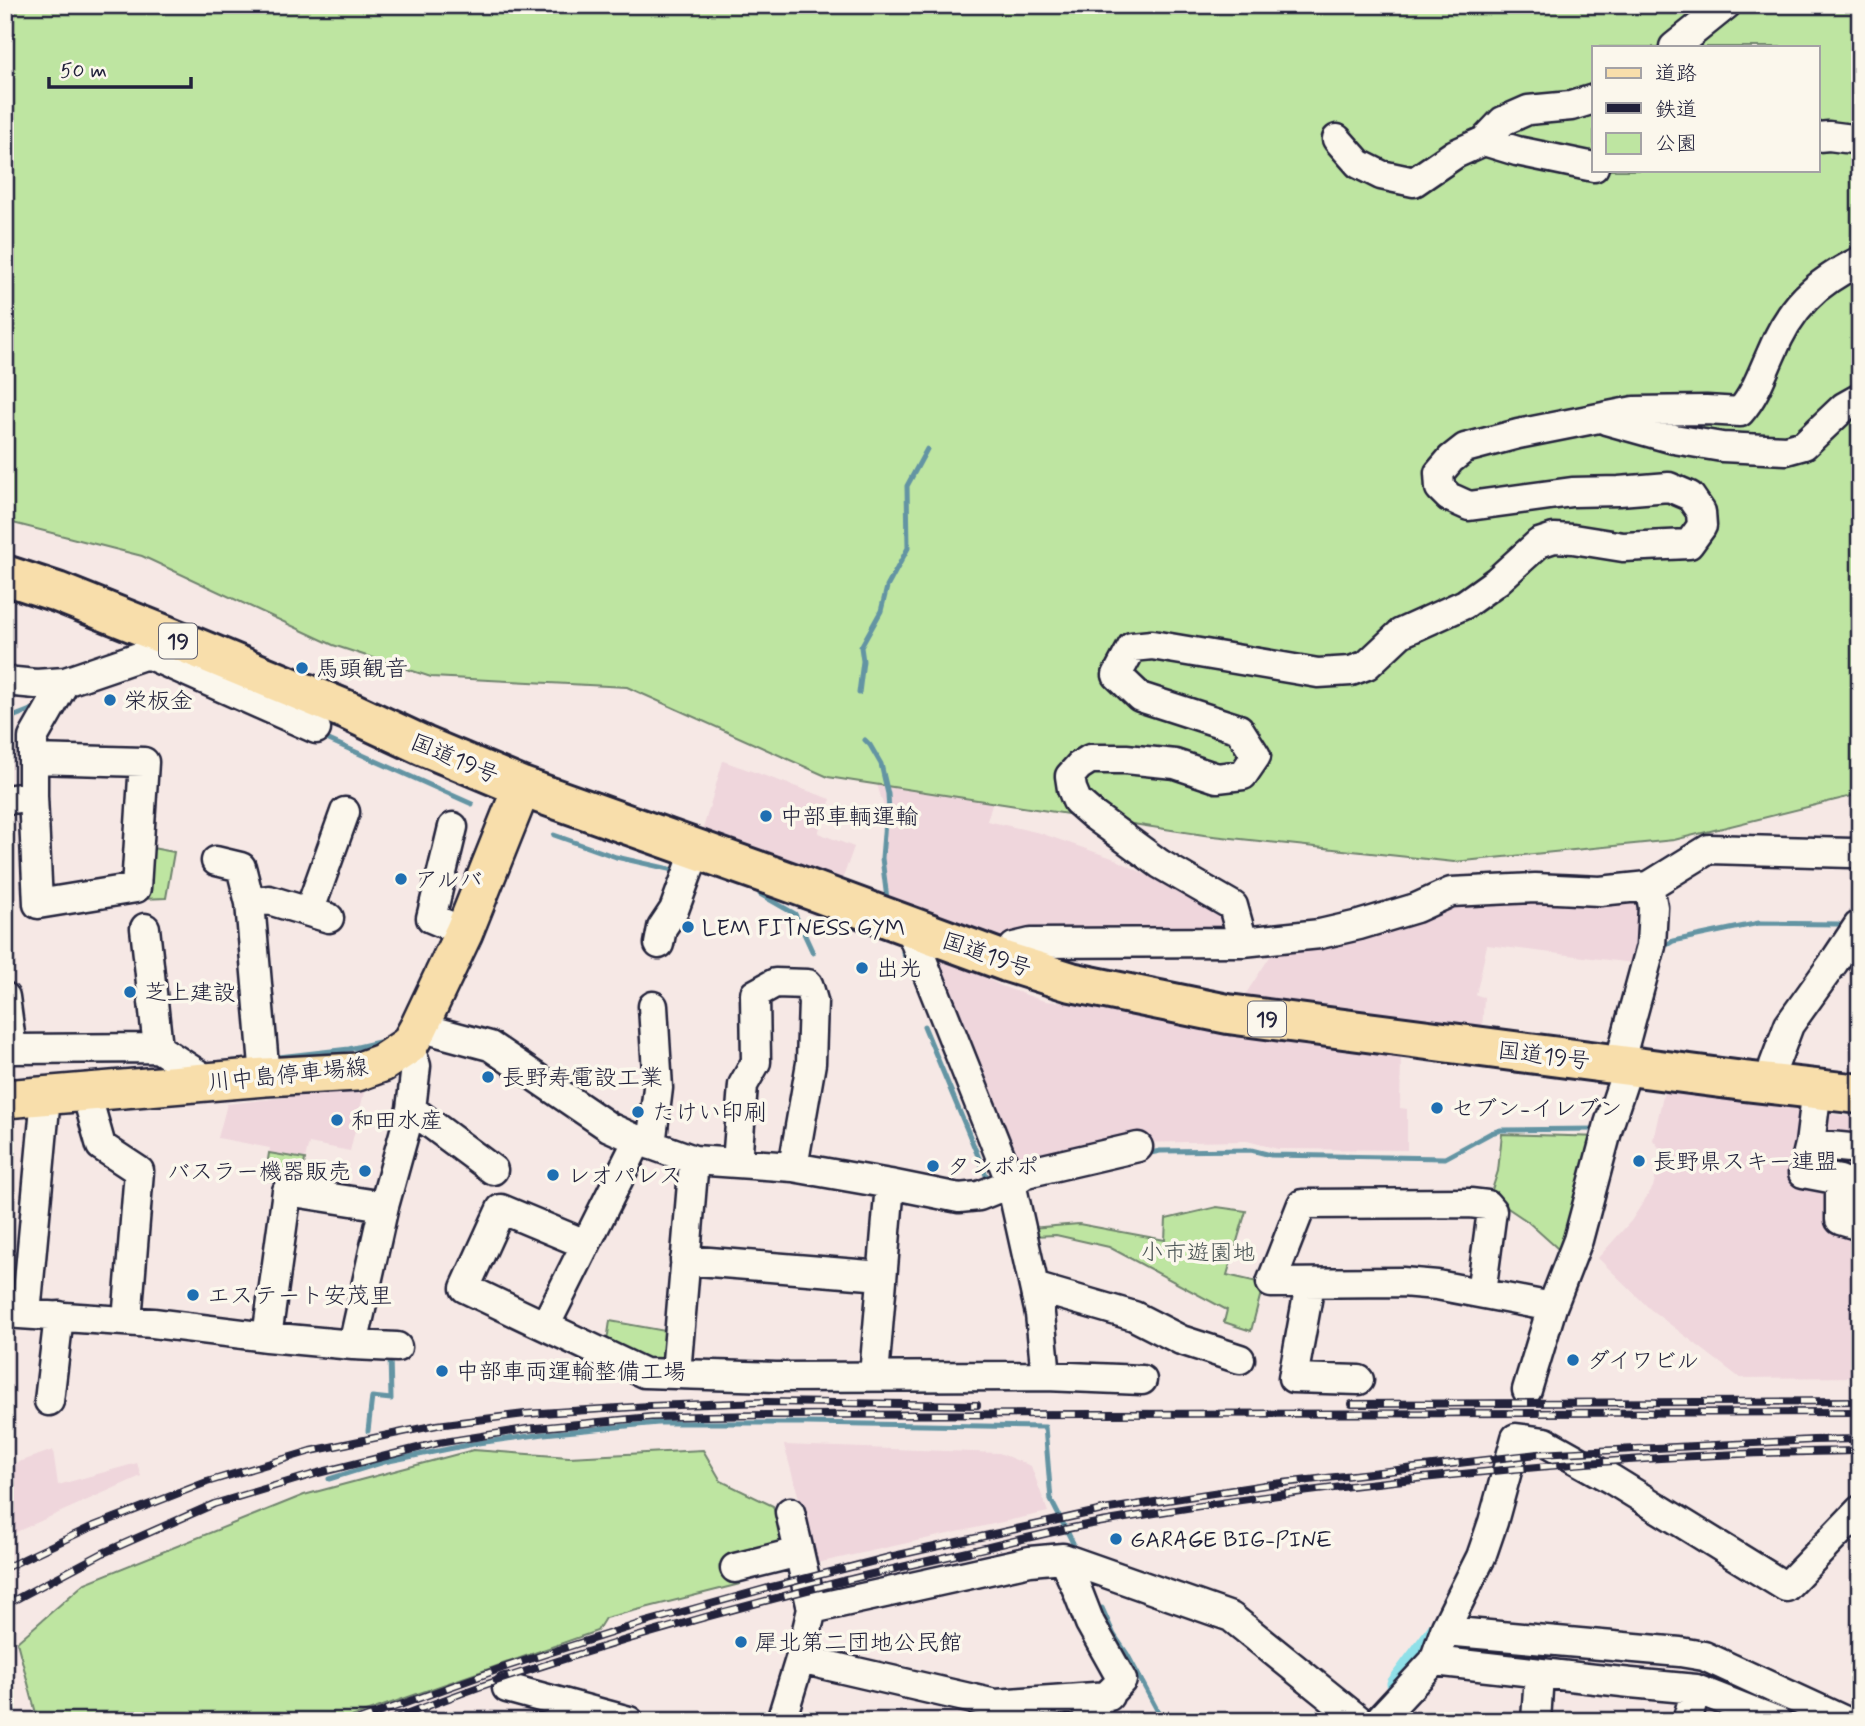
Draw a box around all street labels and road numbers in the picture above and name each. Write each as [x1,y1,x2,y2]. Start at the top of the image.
road number: 19 [159,624,197,658]
street label: 国道19号 [406,728,503,792]
street label: 国道19号 [937,927,1035,985]
road number: 19 [1248,1002,1286,1036]
street label: 国道19号 [1496,1036,1592,1078]
street label: 川中島停車場線 [207,1053,370,1099]

